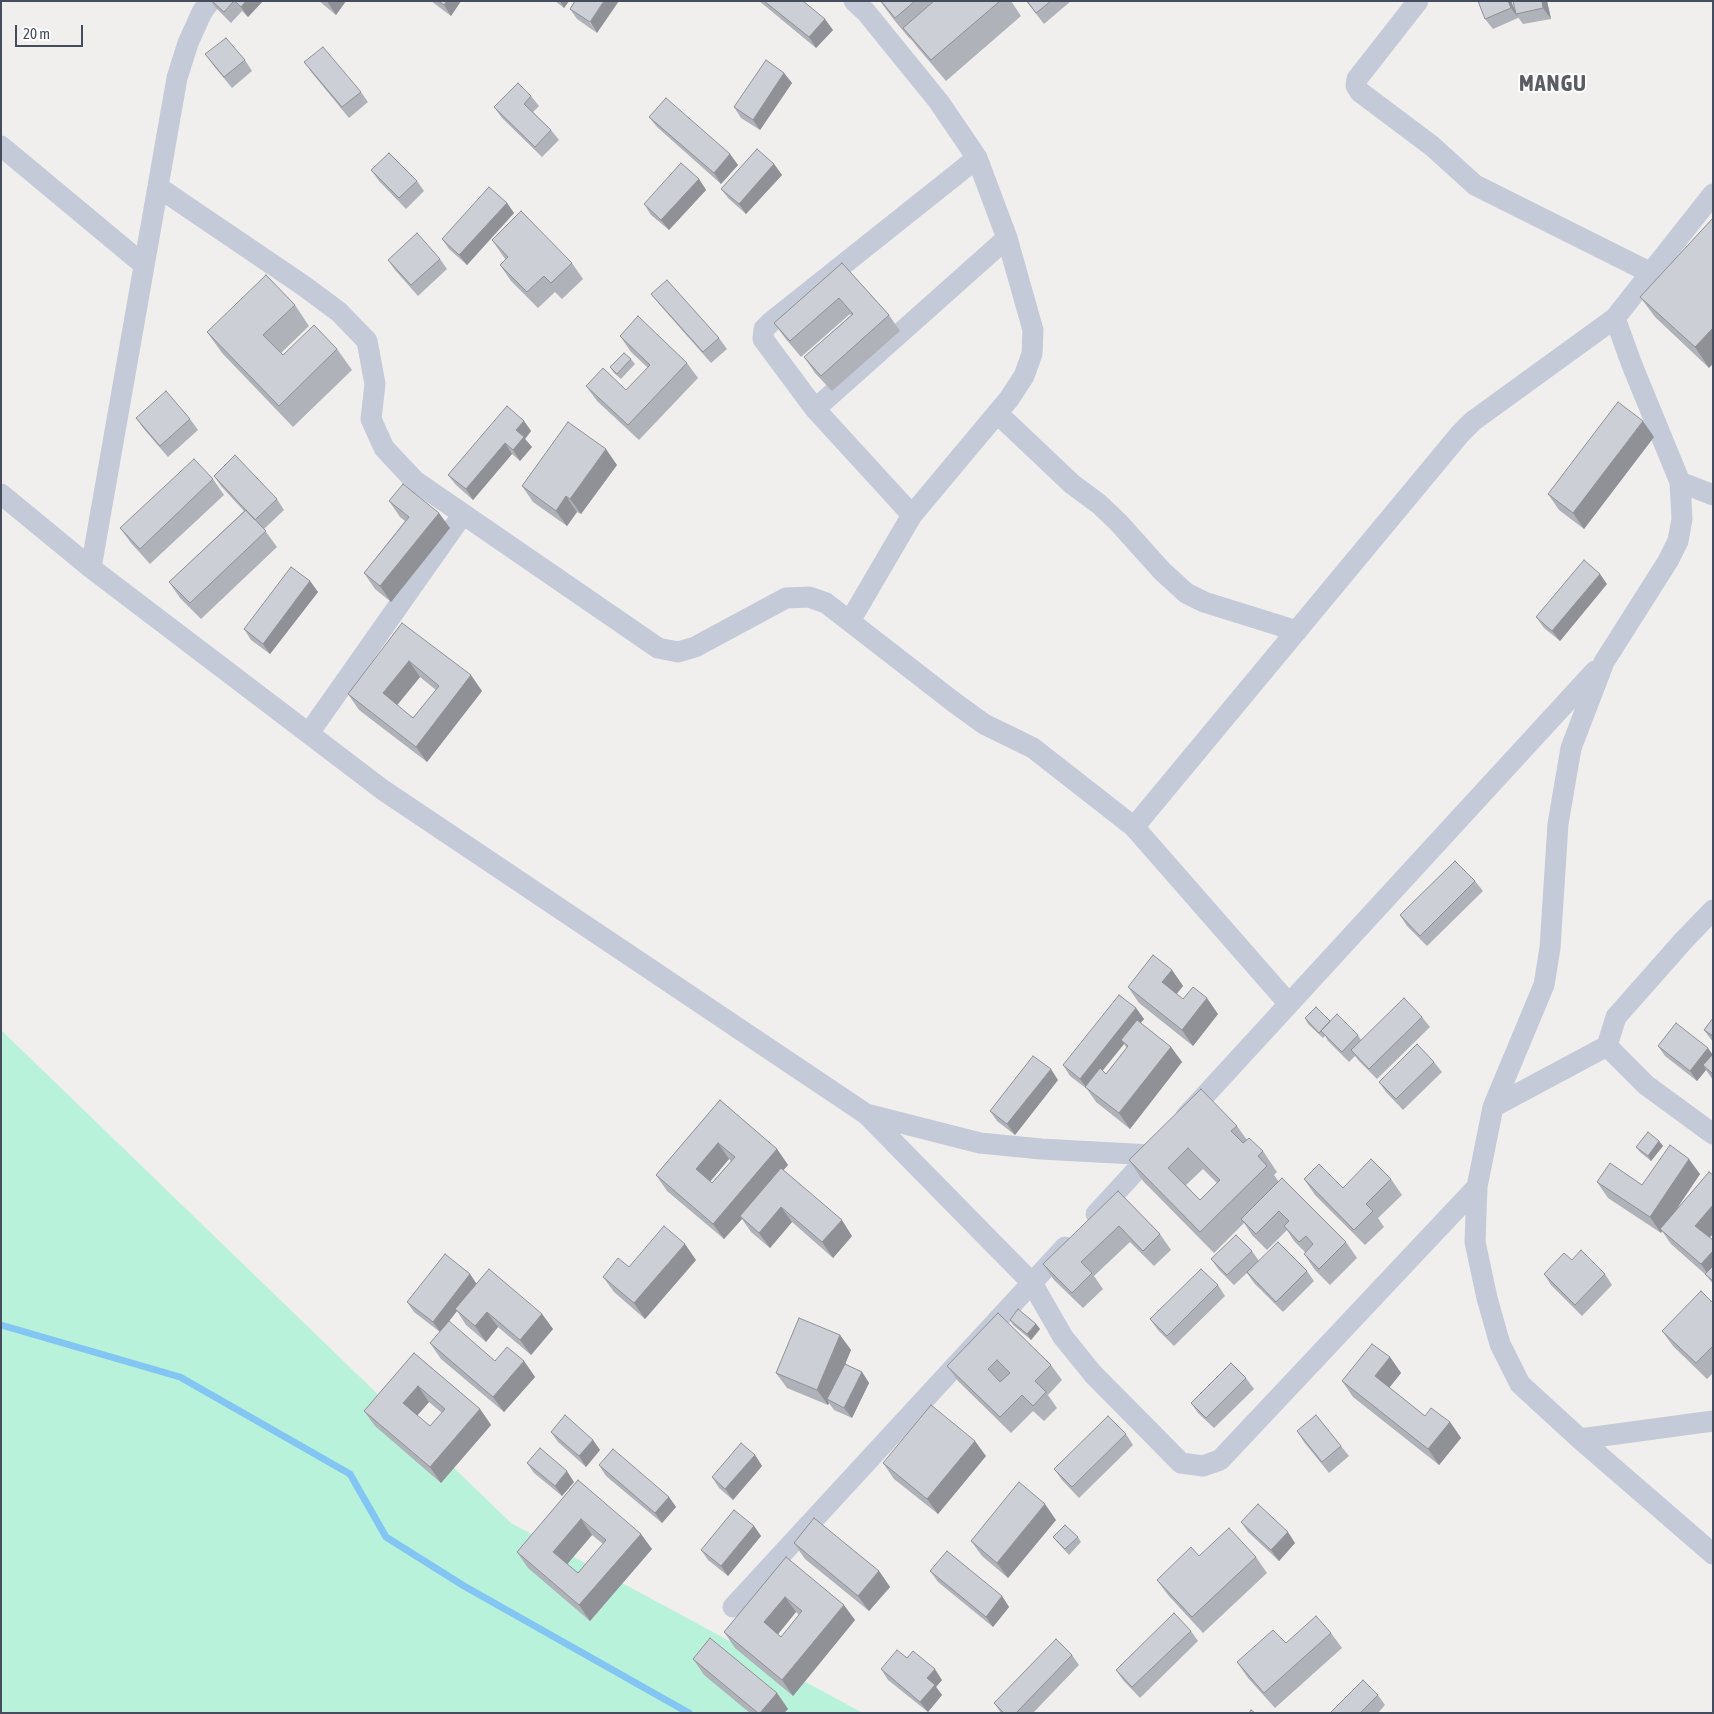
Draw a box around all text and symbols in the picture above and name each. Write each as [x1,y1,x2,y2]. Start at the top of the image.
scale bar [18,15,85,47]
text: 20 m [23,25,50,42]
district label: MANGU [1518,71,1588,97]

